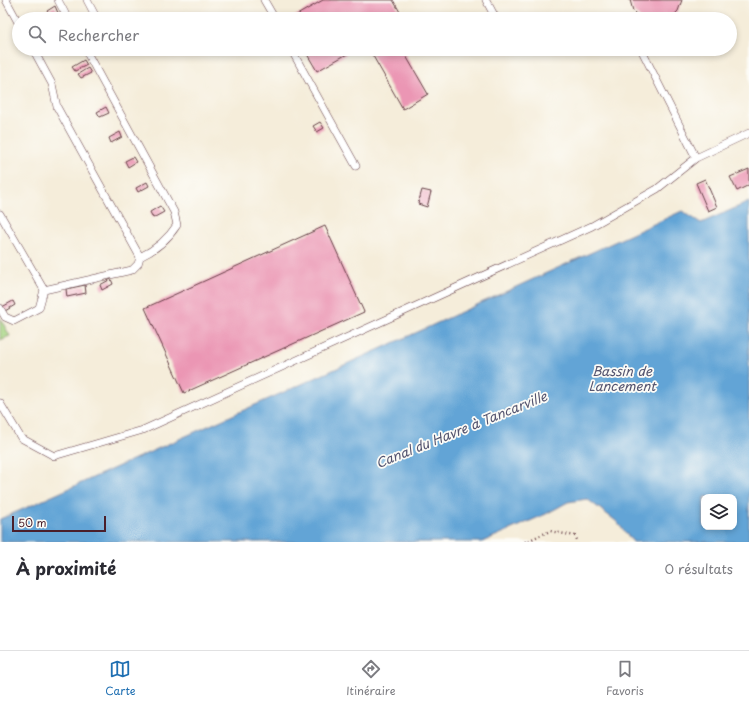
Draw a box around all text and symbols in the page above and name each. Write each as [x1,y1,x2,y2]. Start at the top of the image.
search box [12,12,737,56]
icon: search [26,23,48,45]
text: Rechercher [58,23,139,46]
water label: Bassin de Lancement [588,361,657,395]
water label: Canal du Havre à Tancarville [373,386,550,472]
map controls [701,494,737,530]
button: layers [701,494,737,530]
scale bar [12,514,106,533]
text: 50 m [18,514,47,531]
text: À proximité [16,555,116,581]
text: 0 résultats [665,559,733,578]
tab: Carte [105,658,136,699]
tab: Itinéraire [346,658,396,699]
tab: Favoris [606,658,644,699]

